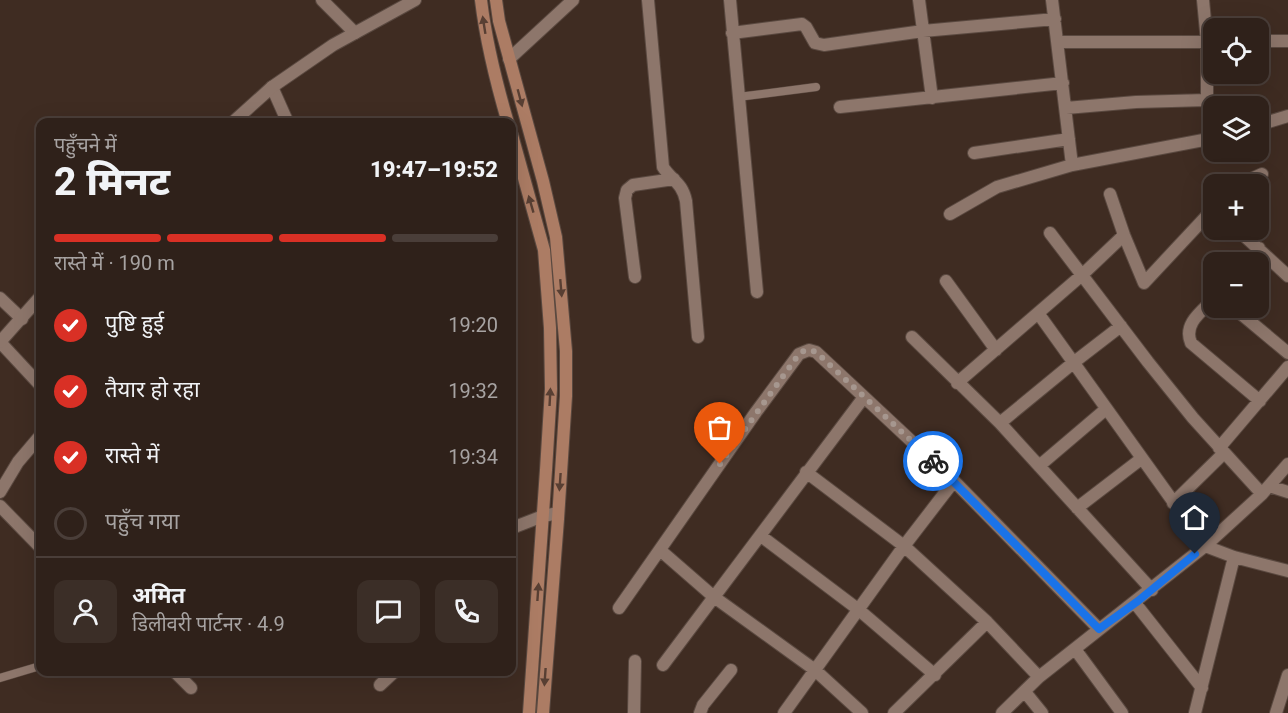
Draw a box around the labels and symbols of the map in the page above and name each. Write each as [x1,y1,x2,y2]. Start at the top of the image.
one-way arrow [480,16,489,35]
one-way arrow [515,89,525,107]
one-way arrow [526,195,535,213]
one-way arrow [556,278,566,297]
one-way arrow [546,388,555,407]
pin [694,402,745,464]
courier [903,431,963,491]
one-way arrow [556,473,565,492]
pin [1169,492,1220,554]
one-way arrow [533,582,542,601]
one-way arrow [540,667,550,686]

